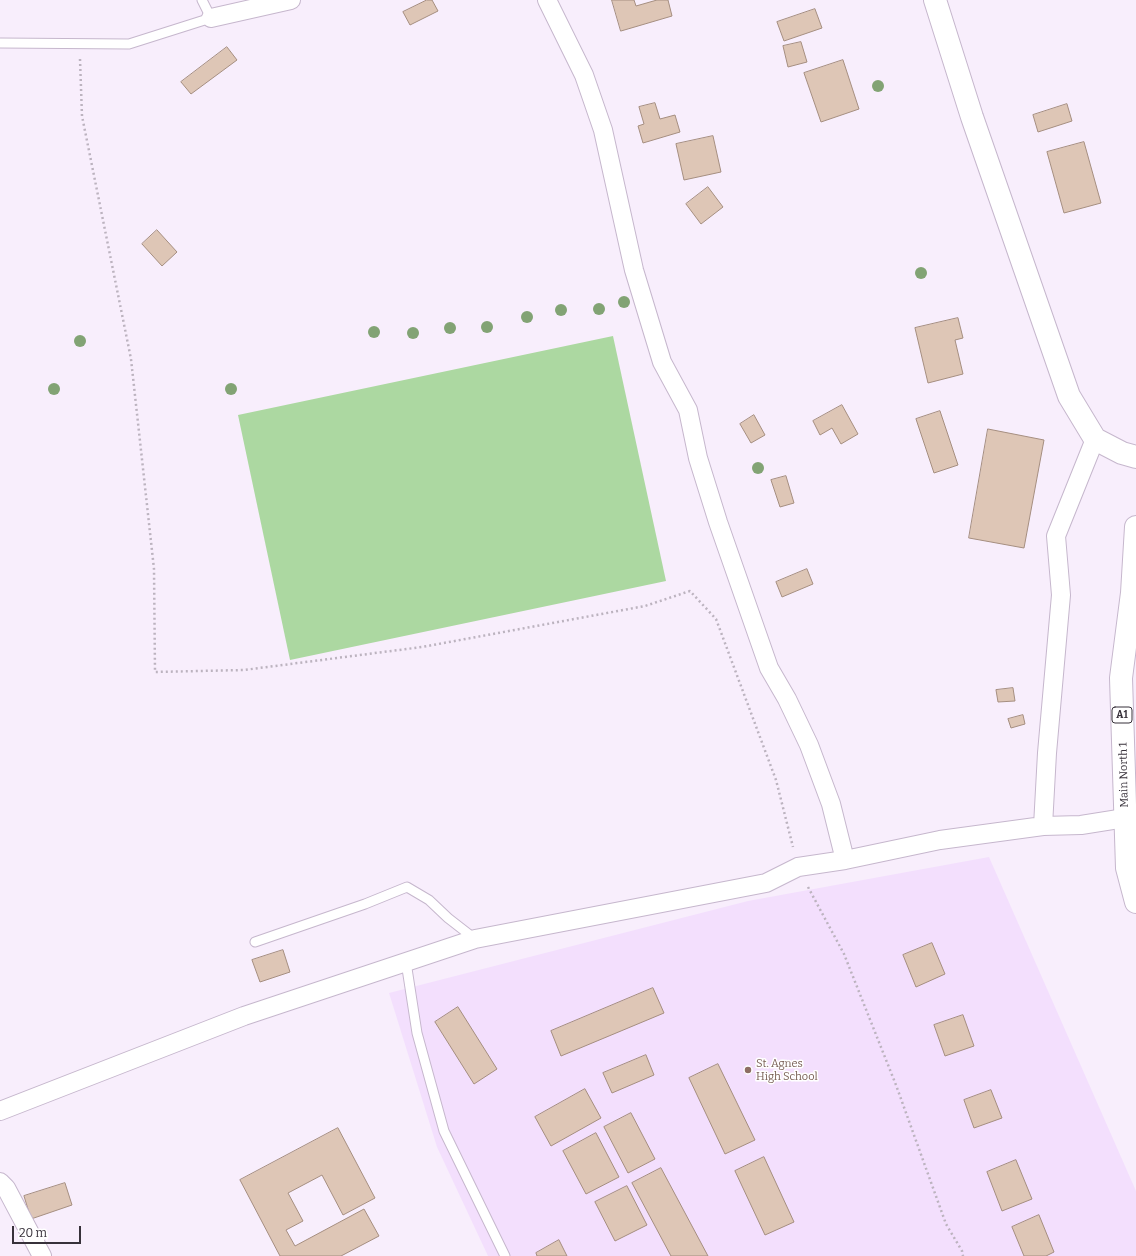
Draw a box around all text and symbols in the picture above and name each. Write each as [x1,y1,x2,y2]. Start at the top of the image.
road number: A1 [1112,707,1132,723]
street label: Main North 1 [1117,742,1131,808]
place label: St. Agnes High School [756,1057,818,1083]
marker: St. Agnes High School [743,1065,753,1075]
scale bar [14,1218,83,1244]
text: 20 m [19,1226,47,1240]

